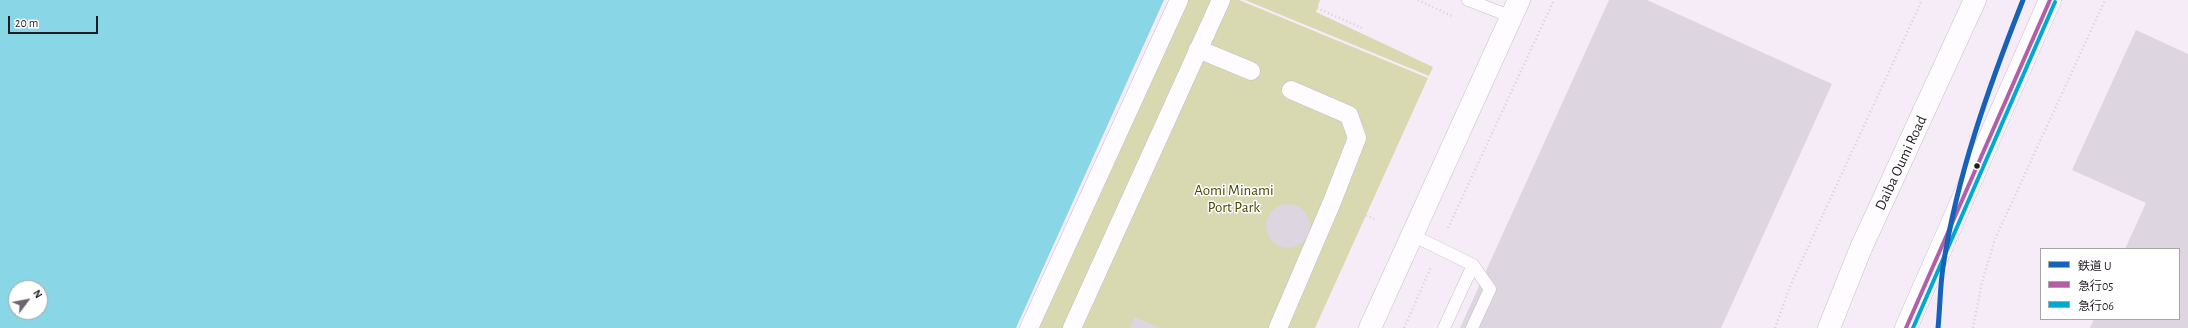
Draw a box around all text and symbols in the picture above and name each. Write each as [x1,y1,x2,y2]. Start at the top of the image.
scale bar [10,8,100,34]
text: 20 m [15,17,38,29]
street label: Daiba Oumi Road [1871,113,1931,213]
unlabelled marker [1972,161,1982,171]
park label: Aomi Minami Port Park [1194,181,1274,216]
legend [2040,248,2180,320]
text: 鉄道 U [2078,260,2112,272]
north arrow [8,280,48,320]
text: 急行05 [2078,280,2113,292]
text: N [31,288,44,300]
text: 急行06 [2078,300,2114,312]

